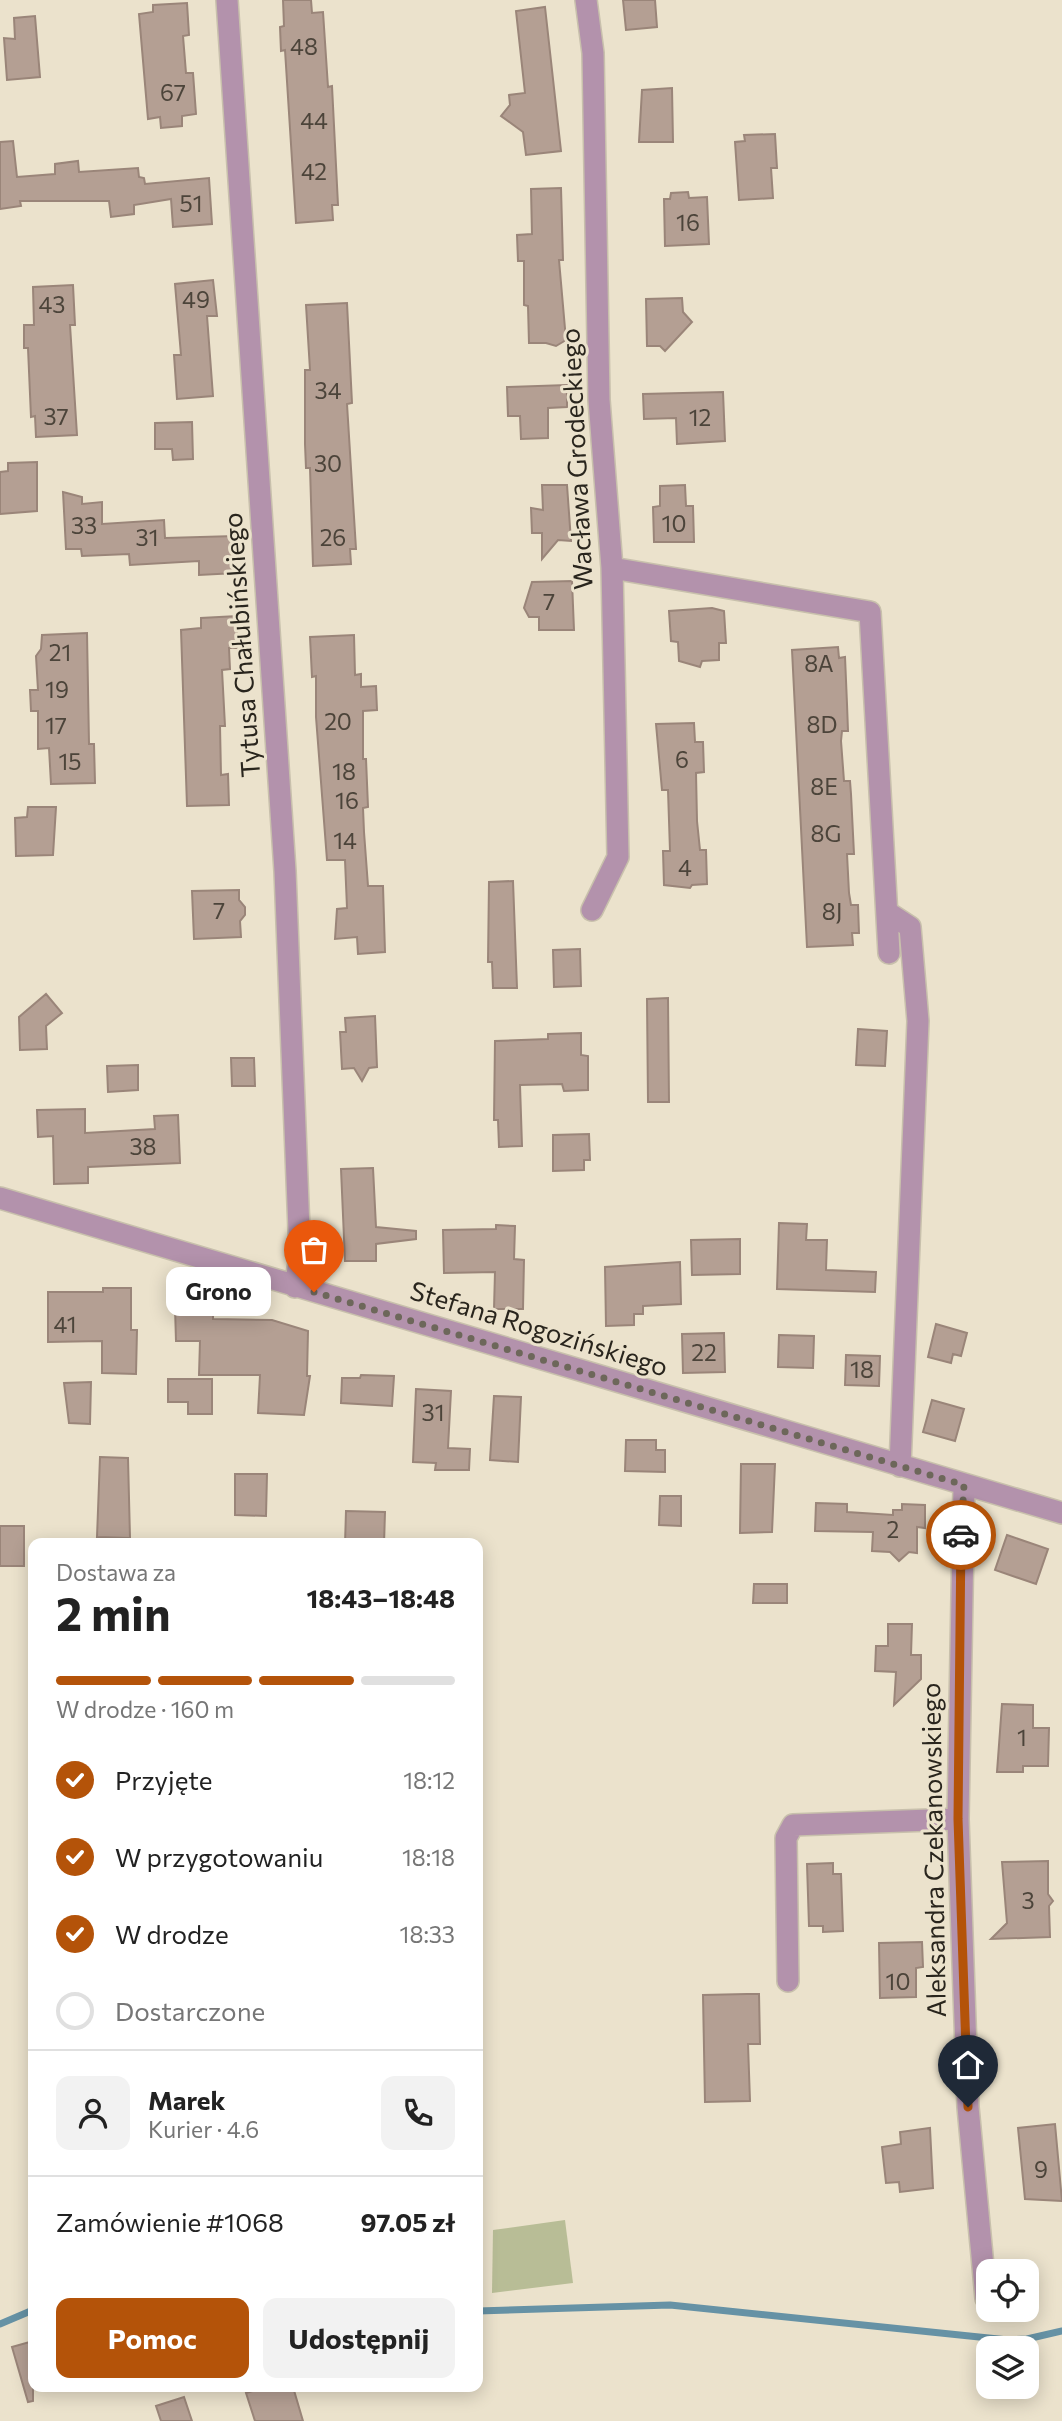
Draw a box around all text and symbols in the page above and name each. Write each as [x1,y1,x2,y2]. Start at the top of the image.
house number: 48 [290,32,318,60]
house number: 67 [160,78,186,106]
house number: 44 [300,106,328,134]
house number: 42 [301,157,327,185]
house number: 51 [179,189,203,217]
house number: 16 [676,208,700,236]
house number: 49 [182,285,210,313]
house number: 43 [39,290,65,318]
street label: Wacława Grodeckiego [553,328,598,591]
house number: 34 [315,376,342,404]
house number: 37 [43,402,69,430]
house number: 12 [689,403,711,431]
house number: 30 [314,449,342,477]
house number: 10 [662,509,686,537]
house number: 33 [71,511,97,539]
street label: Tytusa Chałubińskiego [216,512,265,779]
house number: 31 [136,523,158,551]
house number: 26 [320,523,346,551]
house number: 7 [543,587,555,615]
house number: 21 [49,638,71,666]
house number: 8A [804,649,834,677]
house number: 19 [45,675,69,703]
house number: 20 [324,707,352,735]
house number: 8D [807,710,837,738]
house number: 17 [45,711,67,739]
house number: 6 [675,745,689,773]
house number: 15 [58,747,82,775]
house number: 18 [332,757,356,785]
house number: 8E [810,772,838,800]
house number: 16 [335,786,359,814]
house number: 8G [811,819,841,847]
house number: 14 [333,826,357,854]
house number: 4 [678,853,692,881]
house number: 7 [213,896,225,924]
house number: 8J [822,897,842,925]
house number: 38 [129,1132,157,1160]
pin [284,1220,344,1292]
icon: bag [295,1231,333,1269]
callout: Grono [167,1268,272,1316]
street label: Stefana Rogozińskiego [407,1274,672,1382]
text: Grono [185,1277,252,1305]
house number: 41 [54,1310,76,1338]
house number: 22 [691,1338,717,1366]
house number: 18 [850,1355,874,1383]
house number: 31 [422,1398,444,1426]
courier [926,1500,996,1570]
house number: 2 [887,1515,899,1543]
icon: car [942,1516,980,1554]
text: Dostawa za [56,1558,176,1586]
text: 18:43–18:48 [306,1582,455,1613]
text: 2 min [56,1584,171,1640]
street label: Aleksandra Czekanowskiego [914,1682,951,2018]
text: W drodze · 160 m [56,1695,234,1723]
house number: 1 [1017,1723,1027,1751]
icon: check [56,1761,94,1799]
text: Przyjęte [115,1764,212,1795]
text: 18:12 [403,1766,455,1794]
icon: check [56,1838,94,1876]
text: W przygotowaniu [115,1841,323,1872]
text: 18:18 [402,1843,455,1871]
house number: 3 [1021,1886,1035,1914]
icon: check [56,1915,94,1953]
text: W drodze [115,1918,229,1949]
text: 18:33 [400,1920,455,1948]
house number: 10 [886,1967,910,1995]
text: Dostarczone [115,1995,265,2026]
pin [938,2035,998,2107]
icon: home [949,2046,987,2084]
button: person [56,2076,130,2150]
button: phone [381,2076,455,2150]
text: Marek [148,2084,225,2115]
text: Kurier · 4.6 [148,2115,259,2143]
house number: 9 [1034,2155,1048,2183]
text: Zamówienie #1068 [56,2206,284,2237]
text: 97.05 zł [360,2206,455,2237]
map controls [976,2259,1039,2399]
button: locate [976,2259,1039,2322]
button: Pomoc [56,2298,249,2378]
button: Udostępnij [263,2298,455,2378]
button: layers [976,2336,1039,2399]

